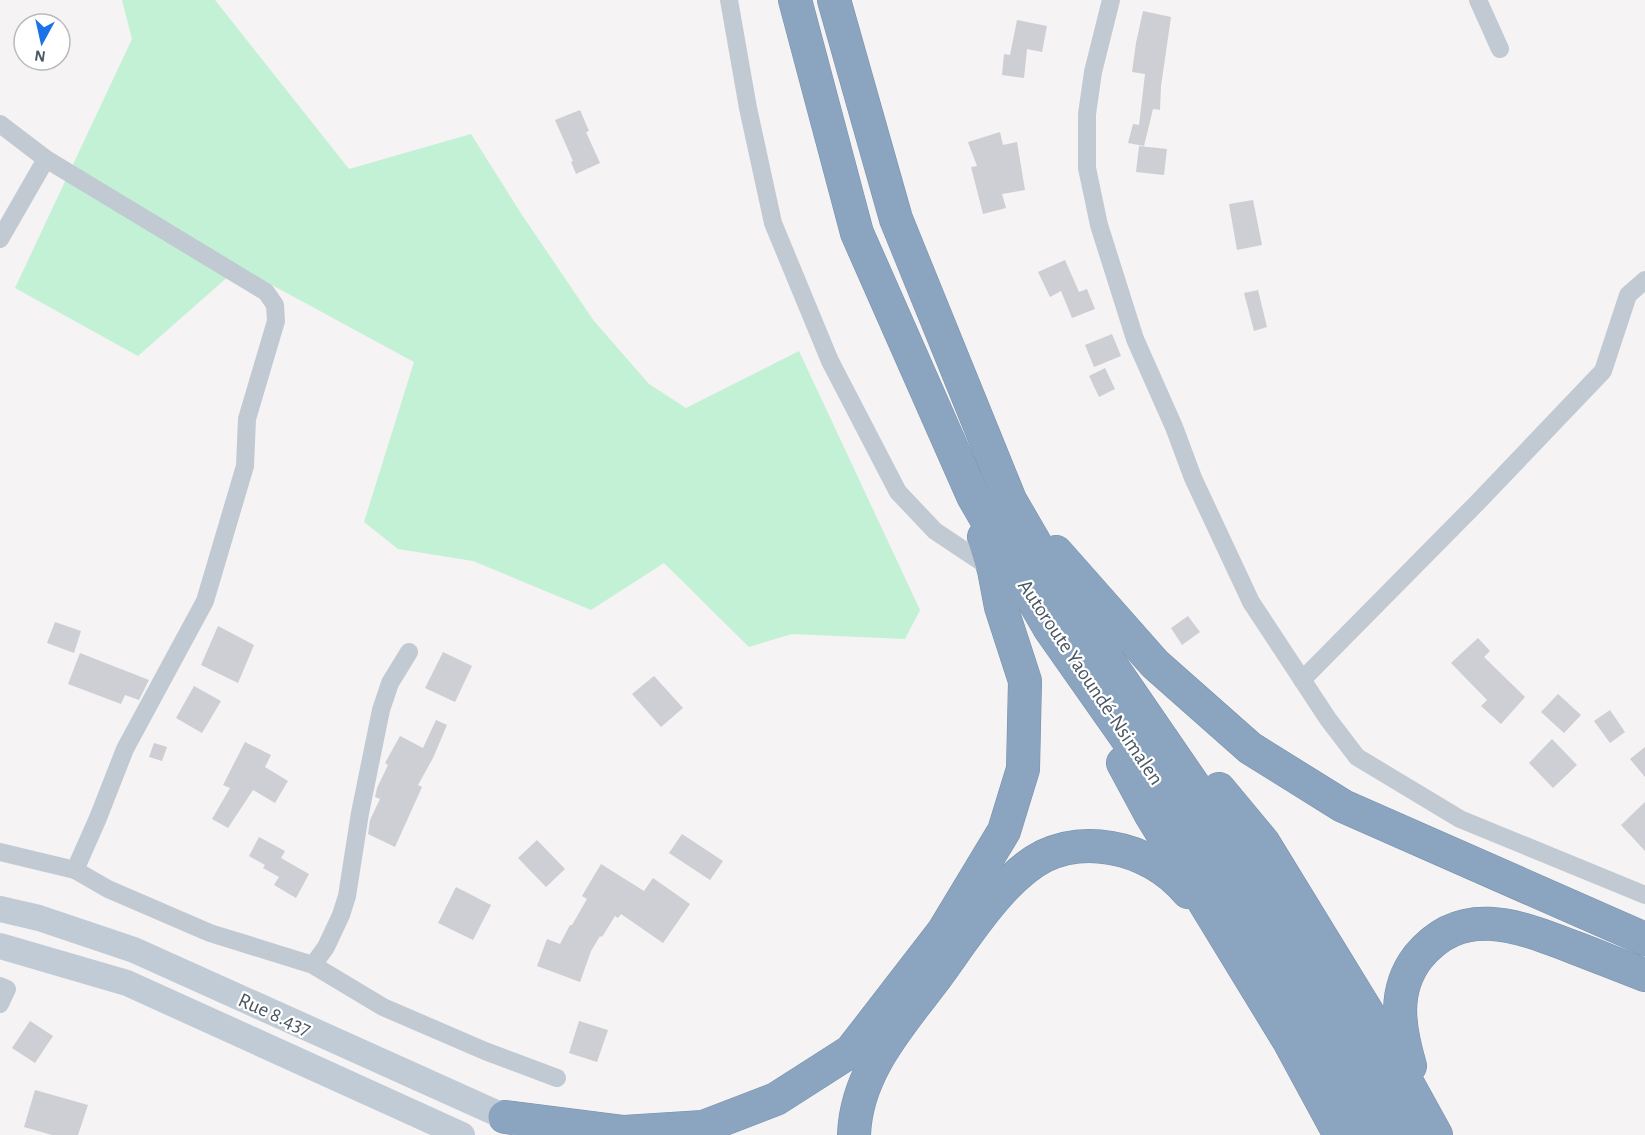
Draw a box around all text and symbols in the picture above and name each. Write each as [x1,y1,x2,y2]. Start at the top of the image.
north arrow [12,12,72,72]
text: N [33,47,47,65]
street label: Autoroute Yaoundé-Nsimalen [1014,576,1167,789]
street label: Rue 8.437 [235,989,315,1040]

